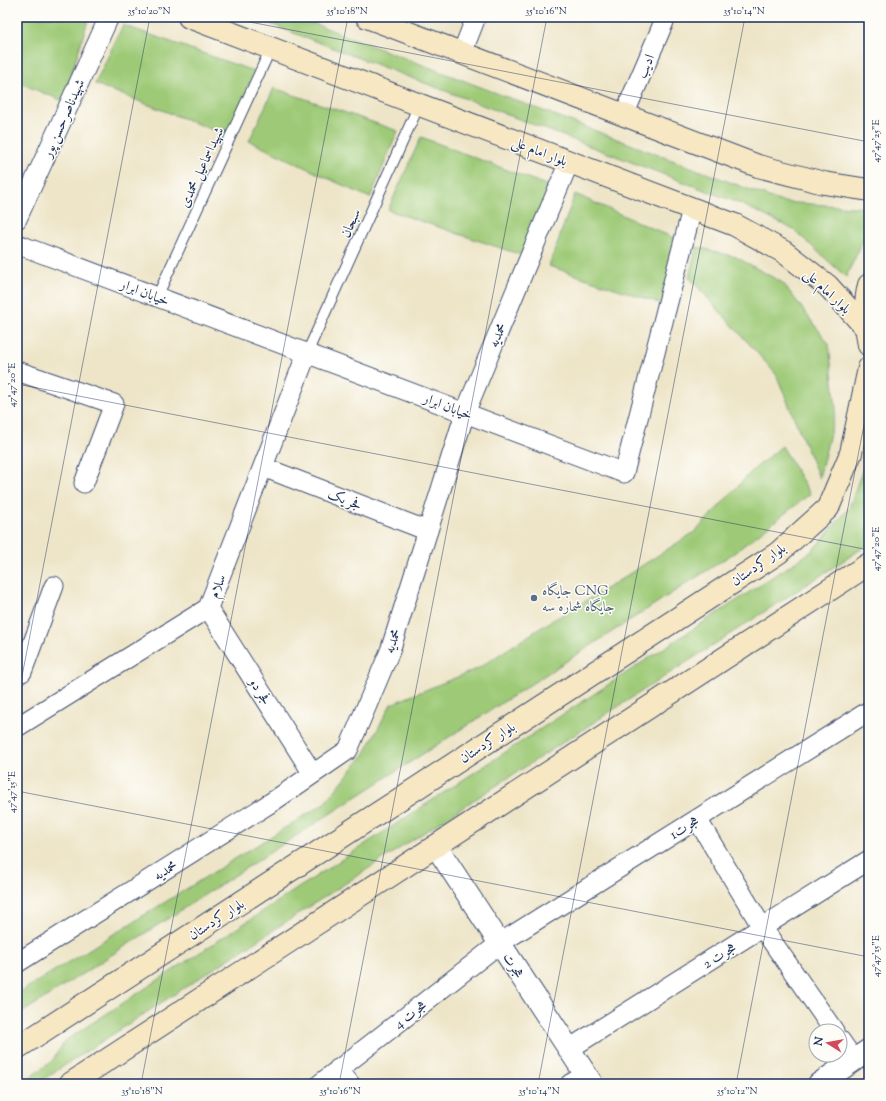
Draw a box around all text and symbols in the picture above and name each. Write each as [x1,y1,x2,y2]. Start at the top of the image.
text: 35°10'20"N [128,4,170,19]
text: 35°10'18"N [326,4,368,19]
text: 35°10'16"N [525,4,567,19]
text: 35°10'14"N [723,4,765,19]
street label: ادیب [633,52,661,82]
street label: شهیدناصرحسن پور [38,76,91,163]
text: 47°47'25"E [869,120,884,162]
street label: شهیداسماعیل محمدی [175,124,230,211]
street label: بلوار امام علی [508,133,570,174]
street label: سبحان [337,206,367,242]
street label: بلوار امام علی [798,265,855,321]
street label: خیابان ابرار [115,275,172,312]
street label: محمدیه [485,320,513,351]
text: 47°47'20"E [5,363,20,407]
street label: خیابان ابرار [418,389,475,426]
street label: فجر یک [324,485,364,517]
text: 47°47'20"E [869,527,884,571]
street label: بلوار کردستان [728,539,791,592]
street label: سلام [205,572,233,602]
place label: جایگاه CNG جایگاه شماره سه [542,581,615,618]
marker: جایگاه CNG جایگاه شماره سه [529,593,539,603]
street label: محمدیه [380,627,407,657]
street label: فجر دو [242,673,275,710]
street label: بلوار کردستان [456,718,520,769]
text: 47°47'15"E [5,771,20,813]
street label: هجرت1 [666,812,704,846]
street label: محمدیه [150,857,182,887]
street label: بلوار کردستان [185,895,249,946]
text: 47°47'15"E [869,935,884,977]
street label: هجرت 2 [699,939,741,975]
street label: هجرت [497,949,528,983]
street label: هجرت 4 [391,996,432,1035]
north arrow [808,1023,848,1063]
text: N [810,1035,828,1048]
text: 35°10'18"N [121,1084,163,1099]
text: 35°10'16"N [319,1084,361,1099]
text: 35°10'14"N [518,1084,560,1099]
text: 35°10'12"N [716,1084,758,1099]

